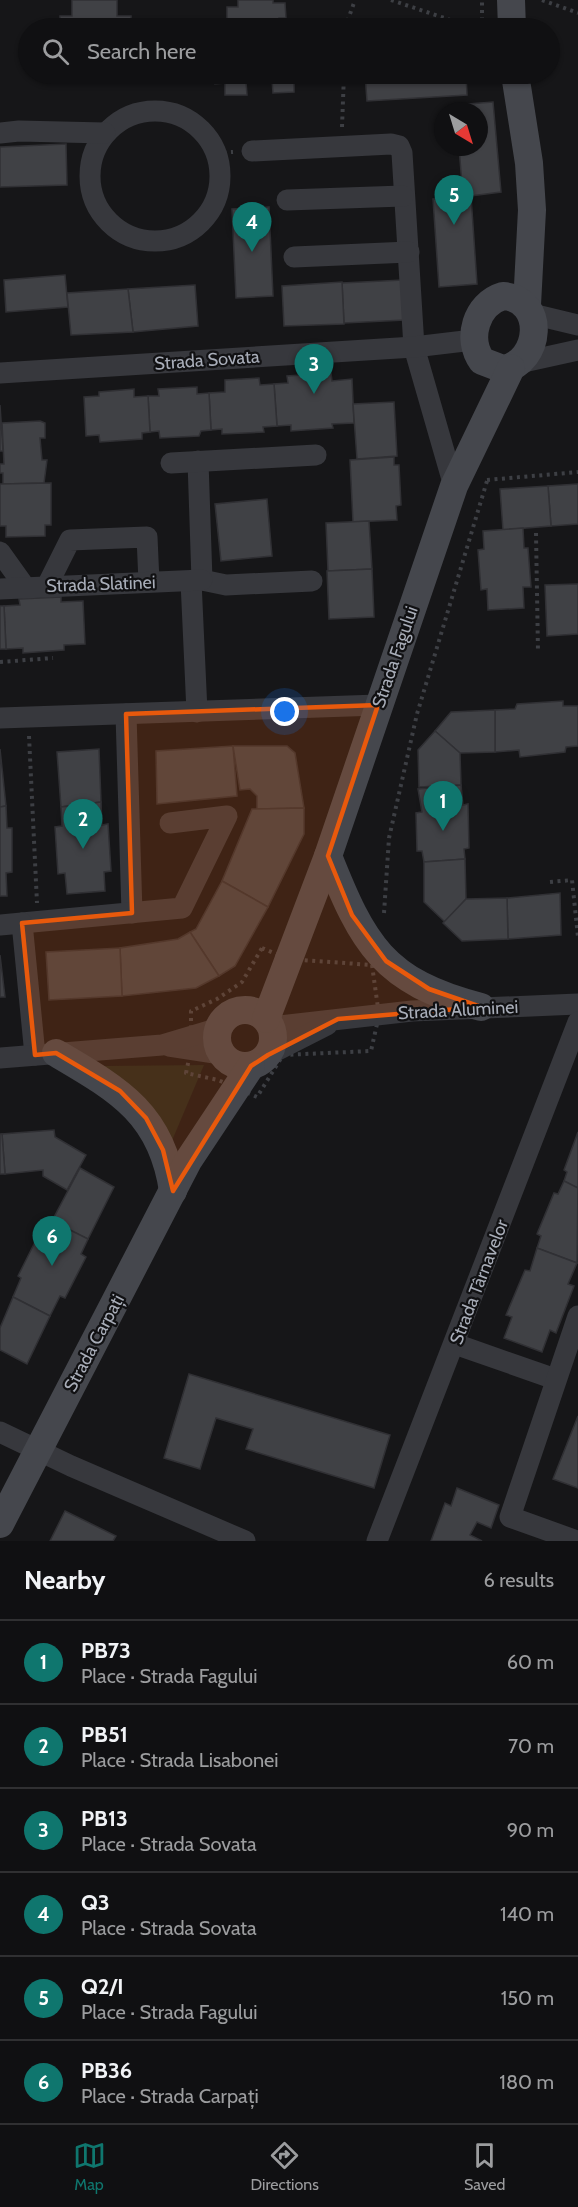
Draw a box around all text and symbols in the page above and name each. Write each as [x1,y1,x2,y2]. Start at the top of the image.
search box [18,18,560,84]
icon: search [39,35,72,68]
text: Search here [87,38,196,65]
north arrow [434,102,488,156]
pin: 5 [434,176,474,225]
pin: 4 [232,202,272,252]
pin: 3 [294,344,334,394]
street label: Strada Sovata [154,345,261,375]
street label: Strada Slatinei [46,571,156,597]
street label: Strada Fagului [367,603,423,711]
your location [270,697,299,726]
pin: 1 [424,782,462,831]
pin: 2 [64,800,103,849]
street label: Strada Aluminei [397,996,519,1024]
pin: 6 [32,1216,72,1266]
street label: Strada Târnavelor [445,1216,513,1348]
street label: Strada Carpați [59,1291,130,1396]
text: Nearby [24,1564,105,1596]
text: 6 results [483,1568,554,1592]
text: PB73 [81,1637,131,1664]
text: 1 [40,1650,47,1674]
text: 60 m [507,1650,554,1674]
text: Place · Strada Fagului [81,1664,258,1688]
text: PB51 [81,1721,128,1748]
text: 2 [38,1734,49,1758]
text: 70 m [508,1734,554,1758]
text: Place · Strada Lisabonei [81,1748,279,1772]
text: PB13 [81,1805,128,1832]
text: 3 [38,1818,49,1842]
text: 90 m [507,1818,554,1842]
text: Place · Strada Sovata [81,1832,257,1856]
text: Q3 [81,1889,110,1916]
text: 4 [37,1902,50,1926]
text: 140 m [500,1902,554,1926]
text: Place · Strada Sovata [81,1916,257,1940]
text: Q2/I [81,1973,123,2000]
text: 5 [38,1986,49,2010]
text: 150 m [501,1986,554,2010]
text: Place · Strada Fagului [81,2000,258,2024]
text: PB36 [81,2057,132,2084]
text: 6 [38,2070,49,2094]
text: 180 m [499,2070,554,2094]
text: Place · Strada Carpați [81,2084,259,2108]
tab: Map [73,2139,106,2194]
tab: Directions [251,2139,319,2194]
tab: Saved [464,2139,505,2194]

